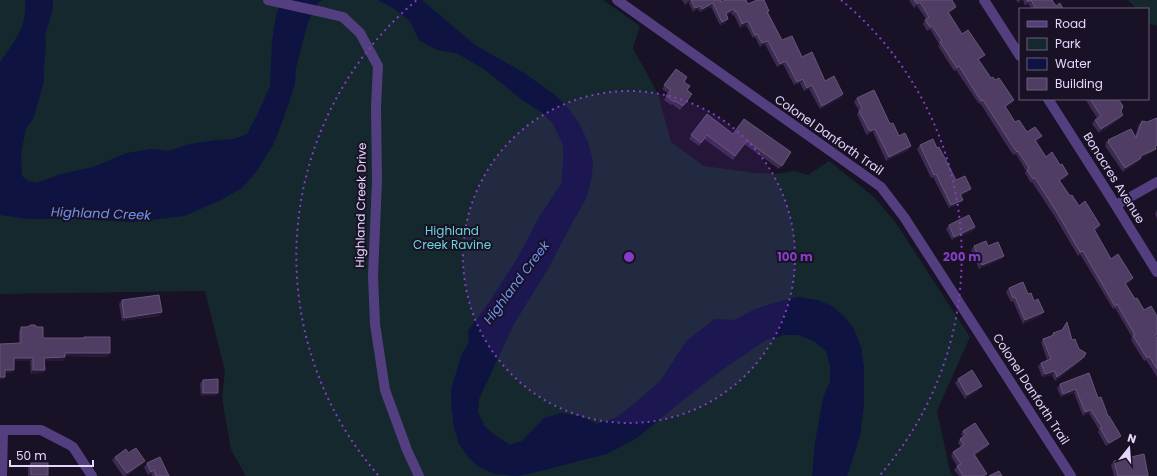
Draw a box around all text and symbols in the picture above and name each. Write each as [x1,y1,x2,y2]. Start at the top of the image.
legend [1019,8,1149,100]
text: Road [1055,15,1086,32]
text: Park [1055,35,1082,52]
text: Water [1055,55,1092,72]
text: Building [1055,75,1103,92]
street label: Colonel Danforth Trail [771,90,887,179]
street label: Bonacres Avenue [1080,129,1149,227]
street label: Highland Creek Drive [351,142,370,268]
water label: Highland Creek [51,202,153,225]
park label: Highland Creek Ravine [413,222,491,253]
water label: Highland Creek [479,236,555,328]
text: 100 m [777,248,813,265]
text: 200 m [943,248,981,265]
centre of rings [622,250,636,264]
street label: Colonel Danforth Trail [989,330,1074,448]
north arrow [1109,428,1149,468]
text: N [1126,430,1138,447]
scale bar [10,442,93,468]
text: 50 m [16,447,47,464]

